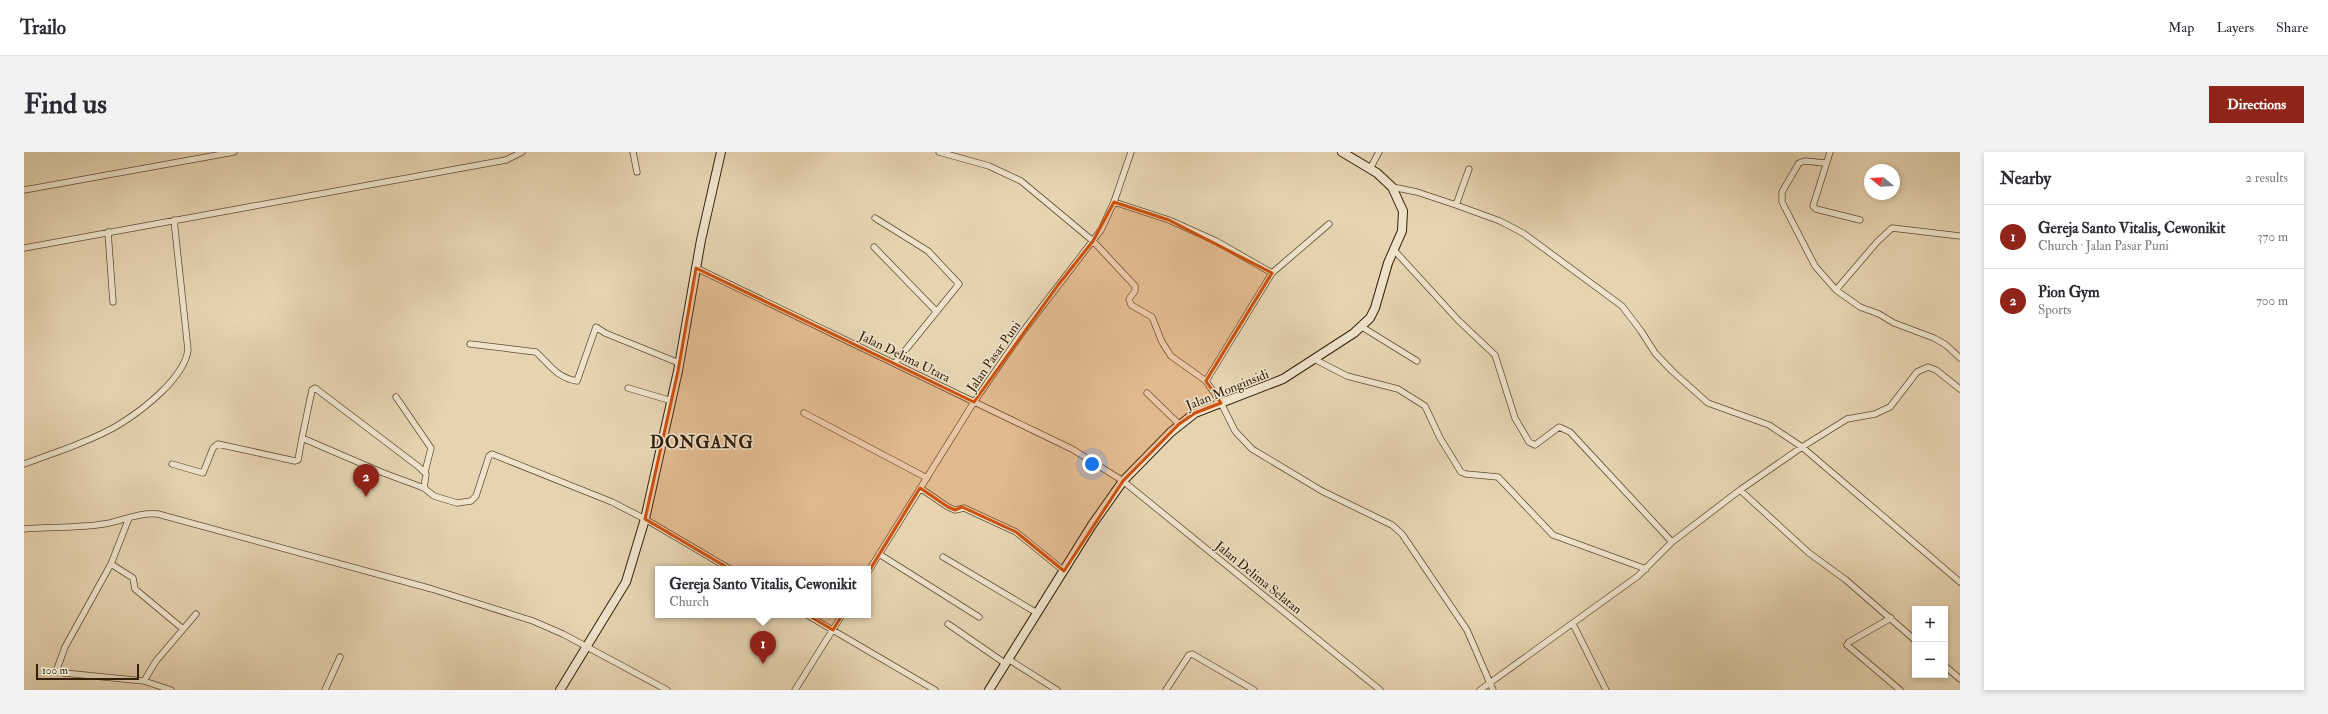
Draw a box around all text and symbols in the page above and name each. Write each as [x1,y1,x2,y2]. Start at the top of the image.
text: Trailo [20,16,66,40]
text: Map [2168,19,2194,36]
text: Layers [2216,19,2254,36]
text: Share [2276,19,2308,36]
button: Directions [2209,86,2304,123]
text: Find us [24,87,107,122]
north arrow [1864,164,1900,200]
text: Nearby [2000,168,2051,189]
text: 2 results [2245,170,2288,186]
text: Gereja Santo Vitalis, Cewonikit [2038,219,2225,238]
text: 1 [2011,229,2015,245]
text: 370 m [2258,229,2288,245]
text: Church · Jalan Pasar Puni [2038,238,2169,254]
text: Pion Gym [2038,283,2100,302]
text: 2 [2010,293,2016,309]
text: 700 m [2256,293,2288,309]
text: Sports [2038,302,2072,318]
street label: Jalan Pasar Puni [963,318,1024,396]
street label: Jalan Delima Utara [855,327,953,386]
street label: Jalan Monginsidi [1183,366,1272,414]
district label: DONGANG [650,432,754,453]
your location [1082,454,1102,474]
pin: 2 [353,464,379,497]
street label: Jalan Delima Selatan [1211,537,1305,618]
popup [655,566,871,618]
text: Gereja Santo Vitalis, Cewonikit [669,575,857,594]
text: Church [669,594,709,610]
map controls [1912,606,1948,678]
button: + [1912,606,1948,642]
pin: 1 [750,631,776,664]
button: − [1912,642,1948,678]
scale bar [36,662,139,681]
text: 100 m [42,664,68,677]

